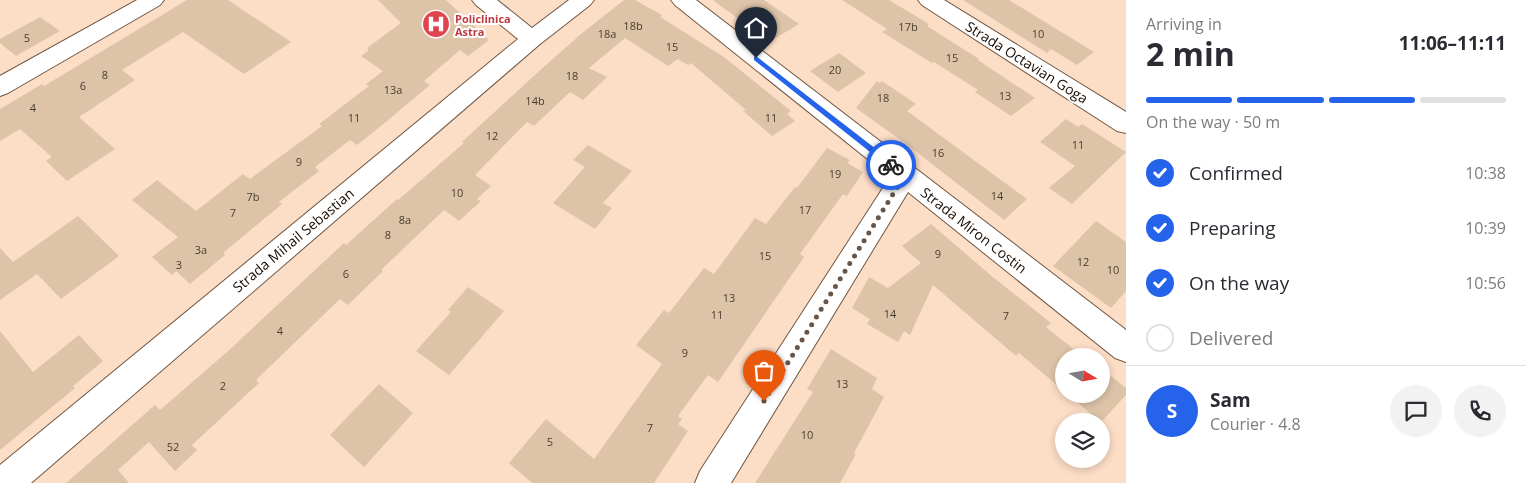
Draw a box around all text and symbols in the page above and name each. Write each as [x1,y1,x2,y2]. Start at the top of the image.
pin [735,7,777,58]
hospital icon: Policlinica Astra [421,9,451,39]
place label: Policlinica Astra [455,11,511,39]
text: Arriving in [1146,13,1222,35]
icon: home [742,14,770,42]
street label: Strada Octavian Goga [962,17,1092,107]
house number: 18b [623,18,643,33]
house number: 17b [898,19,918,34]
house number: 18a [598,26,616,41]
house number: 10 [1032,26,1044,41]
house number: 5 [24,30,30,45]
text: 11:06–11:11 [1399,30,1506,56]
text: 2 min [1146,32,1235,75]
house number: 15 [666,39,678,54]
house number: 15 [946,50,958,65]
house number: 20 [829,62,841,77]
house number: 8 [102,67,108,82]
house number: 18 [566,68,578,83]
house number: 6 [80,78,86,93]
house number: 13a [384,82,402,97]
house number: 13 [999,88,1011,103]
house number: 18 [877,90,889,105]
house number: 14b [525,93,545,108]
house number: 4 [30,100,37,115]
house number: 11 [348,110,360,125]
house number: 11 [765,110,777,125]
text: On the way · 50 m [1146,111,1280,133]
house number: 12 [486,128,498,143]
house number: 11 [1072,137,1084,152]
courier [866,140,916,190]
house number: 16 [932,145,944,160]
icon: bike [877,151,905,179]
house number: 9 [296,154,302,169]
icon: check [1146,159,1174,187]
text: Confirmed [1189,160,1283,186]
text: 10:38 [1465,162,1506,184]
house number: 19 [829,166,841,181]
street label: Strada Miron Costin [917,183,1031,277]
street label: Strada Mihail Sebastian [228,184,358,296]
house number: 10 [451,185,463,200]
house number: 14 [991,188,1004,203]
house number: 7b [246,189,260,204]
house number: 17 [799,202,811,217]
house number: 7 [230,205,236,220]
house number: 8a [399,212,411,227]
icon: check [1146,214,1174,242]
text: Preparing [1189,215,1276,241]
text: 10:39 [1465,217,1506,239]
house number: 8 [385,227,391,242]
house number: 3a [195,242,207,257]
house number: 9 [935,246,941,261]
house number: 15 [759,248,771,263]
house number: 12 [1077,254,1089,269]
house number: 3 [176,257,182,272]
house number: 10 [1107,262,1119,277]
house number: 6 [343,266,349,281]
icon: check [1146,269,1174,297]
text: On the way [1189,270,1289,296]
text: 10:56 [1465,272,1506,294]
house number: 13 [723,290,735,305]
house number: 14 [884,306,897,321]
house number: 11 [711,307,723,322]
house number: 7 [1003,308,1009,323]
house number: 4 [277,323,284,338]
text: Delivered [1189,325,1273,351]
house number: 9 [682,345,688,360]
north arrow [1055,348,1110,402]
map controls [1055,348,1110,468]
pin [743,350,785,401]
icon: bag [750,357,778,385]
house number: 13 [836,376,848,391]
house number: 2 [220,378,226,393]
button: chat [1390,385,1442,437]
button: phone [1454,385,1506,437]
text: Sam [1210,387,1251,413]
text: S [1167,398,1177,424]
button: layers [1055,413,1110,468]
text: Courier · 4.8 [1210,413,1301,435]
house number: 7 [647,420,653,435]
house number: 10 [801,427,813,442]
house number: 5 [547,434,553,449]
house number: 52 [167,439,179,454]

